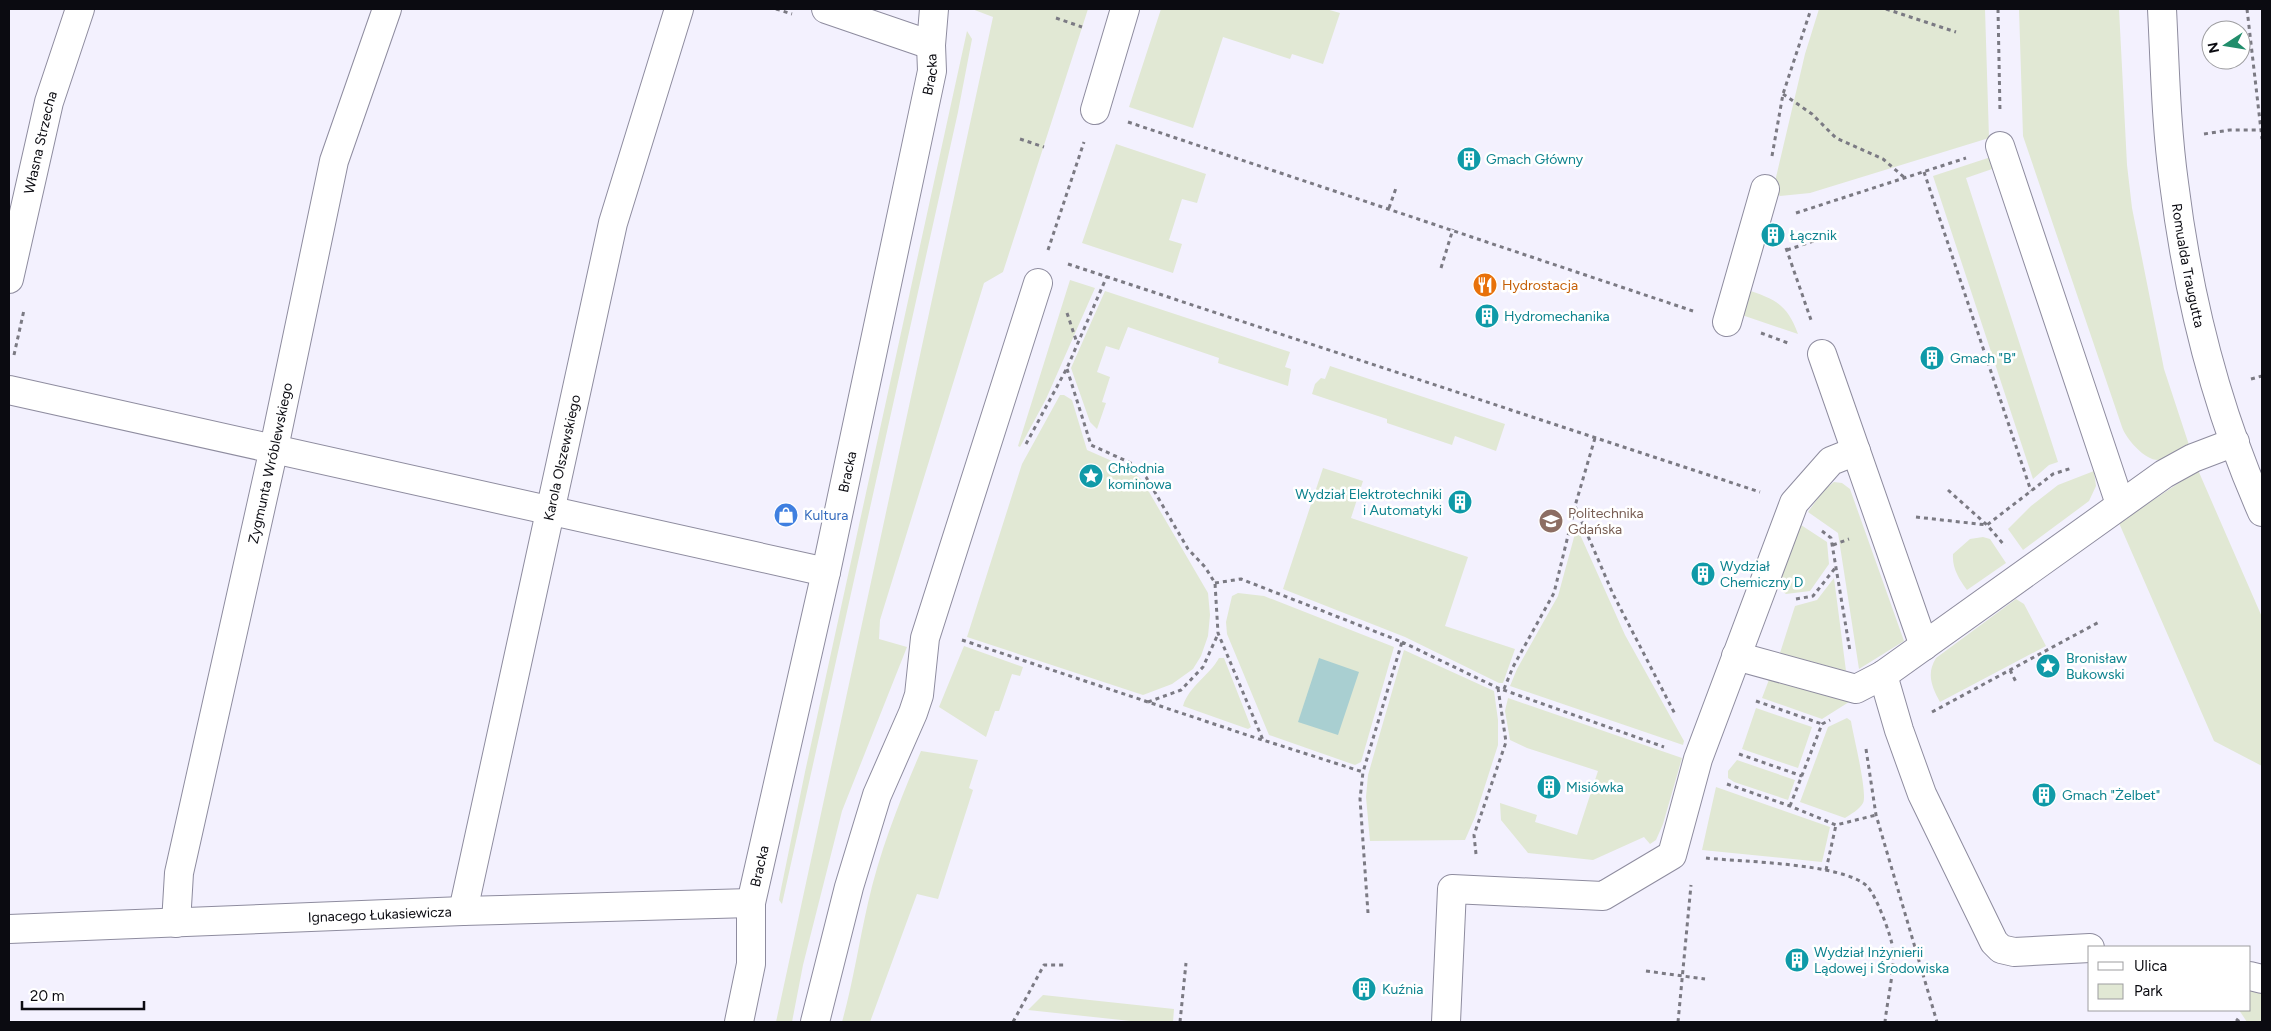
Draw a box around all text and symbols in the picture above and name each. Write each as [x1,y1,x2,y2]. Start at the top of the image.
north arrow [2201,20,2251,70]
text: N [2204,41,2223,55]
street label: Bracka [919,53,942,97]
street label: Własna Strzecha [20,89,61,196]
building icon: Gmach Główny [1456,146,1482,172]
place label: Gmach Główny [1486,151,1584,168]
street label: Romualda Traugutta [2168,202,2208,329]
building icon: Łącznik [1760,222,1786,248]
place label: Łącznik [1790,227,1837,244]
restaurant icon: Hydrostacja [1472,272,1498,298]
place label: Hydrostacja [1502,277,1578,294]
building icon: Hydromechanika [1474,303,1500,329]
place label: Hydromechanika [1504,308,1610,325]
building icon: Gmach "B" [1919,345,1945,371]
place label: Gmach "B" [1950,350,2016,367]
street label: Zygmunta Wróblewskiego [245,381,296,545]
street label: Karola Olszewskiego [540,393,584,522]
street label: Bracka [835,450,860,494]
place label: Chłodnia kominowa [1108,460,1172,493]
place icon: Chłodnia kominowa [1078,463,1104,489]
place label: Wydział Elektrotechniki i Automatyki [1295,486,1442,519]
building icon: Wydział Elektrotechniki i Automatyki [1447,489,1473,515]
shop icon: Kultura [773,502,799,528]
place label: Politechnika Gdańska [1568,505,1644,538]
place label: Kultura [804,507,848,524]
school or university icon: Politechnika Gdańska [1538,508,1564,534]
place label: Wydział Chemiczny D [1720,558,1803,591]
building icon: Wydział Chemiczny D [1690,561,1716,587]
place label: Bronisław Bukowski [2066,650,2127,683]
place icon: Bronisław Bukowski [2035,653,2061,679]
building icon: Misiówka [1536,774,1562,800]
place label: Misiówka [1566,779,1624,796]
building icon: Gmach "Żelbet" [2031,782,2057,808]
place label: Gmach "Żelbet" [2062,787,2160,804]
street label: Bracka [747,844,773,889]
street label: Ignacego Łukasiewicza [307,903,452,926]
place label: Wydział Inżynierii Lądowej i Środowiska [1814,944,1949,977]
legend [2088,946,2251,1011]
building icon: Wydział Inżynierii Lądowej i Środowiska [1784,947,1810,973]
text: Ulica [2134,957,2167,975]
building icon: Kuźnia [1351,976,1377,1002]
scale bar [22,978,145,1010]
place label: Kuźnia [1382,981,1423,998]
text: Park [2134,982,2163,1000]
text: 20 m [30,987,64,1005]

